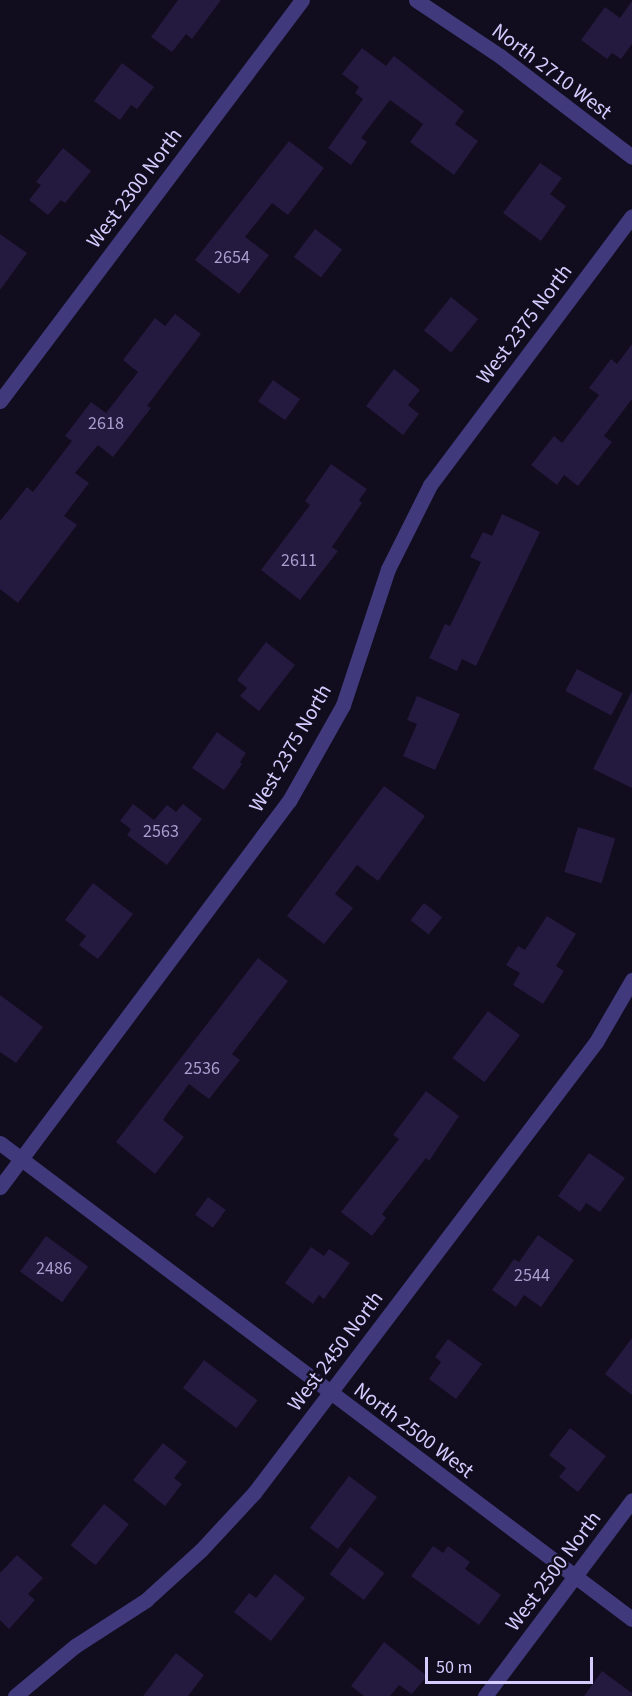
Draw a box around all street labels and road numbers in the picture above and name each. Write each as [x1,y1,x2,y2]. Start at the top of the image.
street label: North 2710 West [487,18,617,124]
street label: West 2300 North [81,123,187,253]
street label: West 2375 North [471,259,577,389]
street label: West 2375 North [243,680,337,816]
street label: West 2450 North [282,1286,388,1416]
street label: North 2500 West [349,1377,479,1483]
street label: West 2500 North [500,1506,606,1636]

